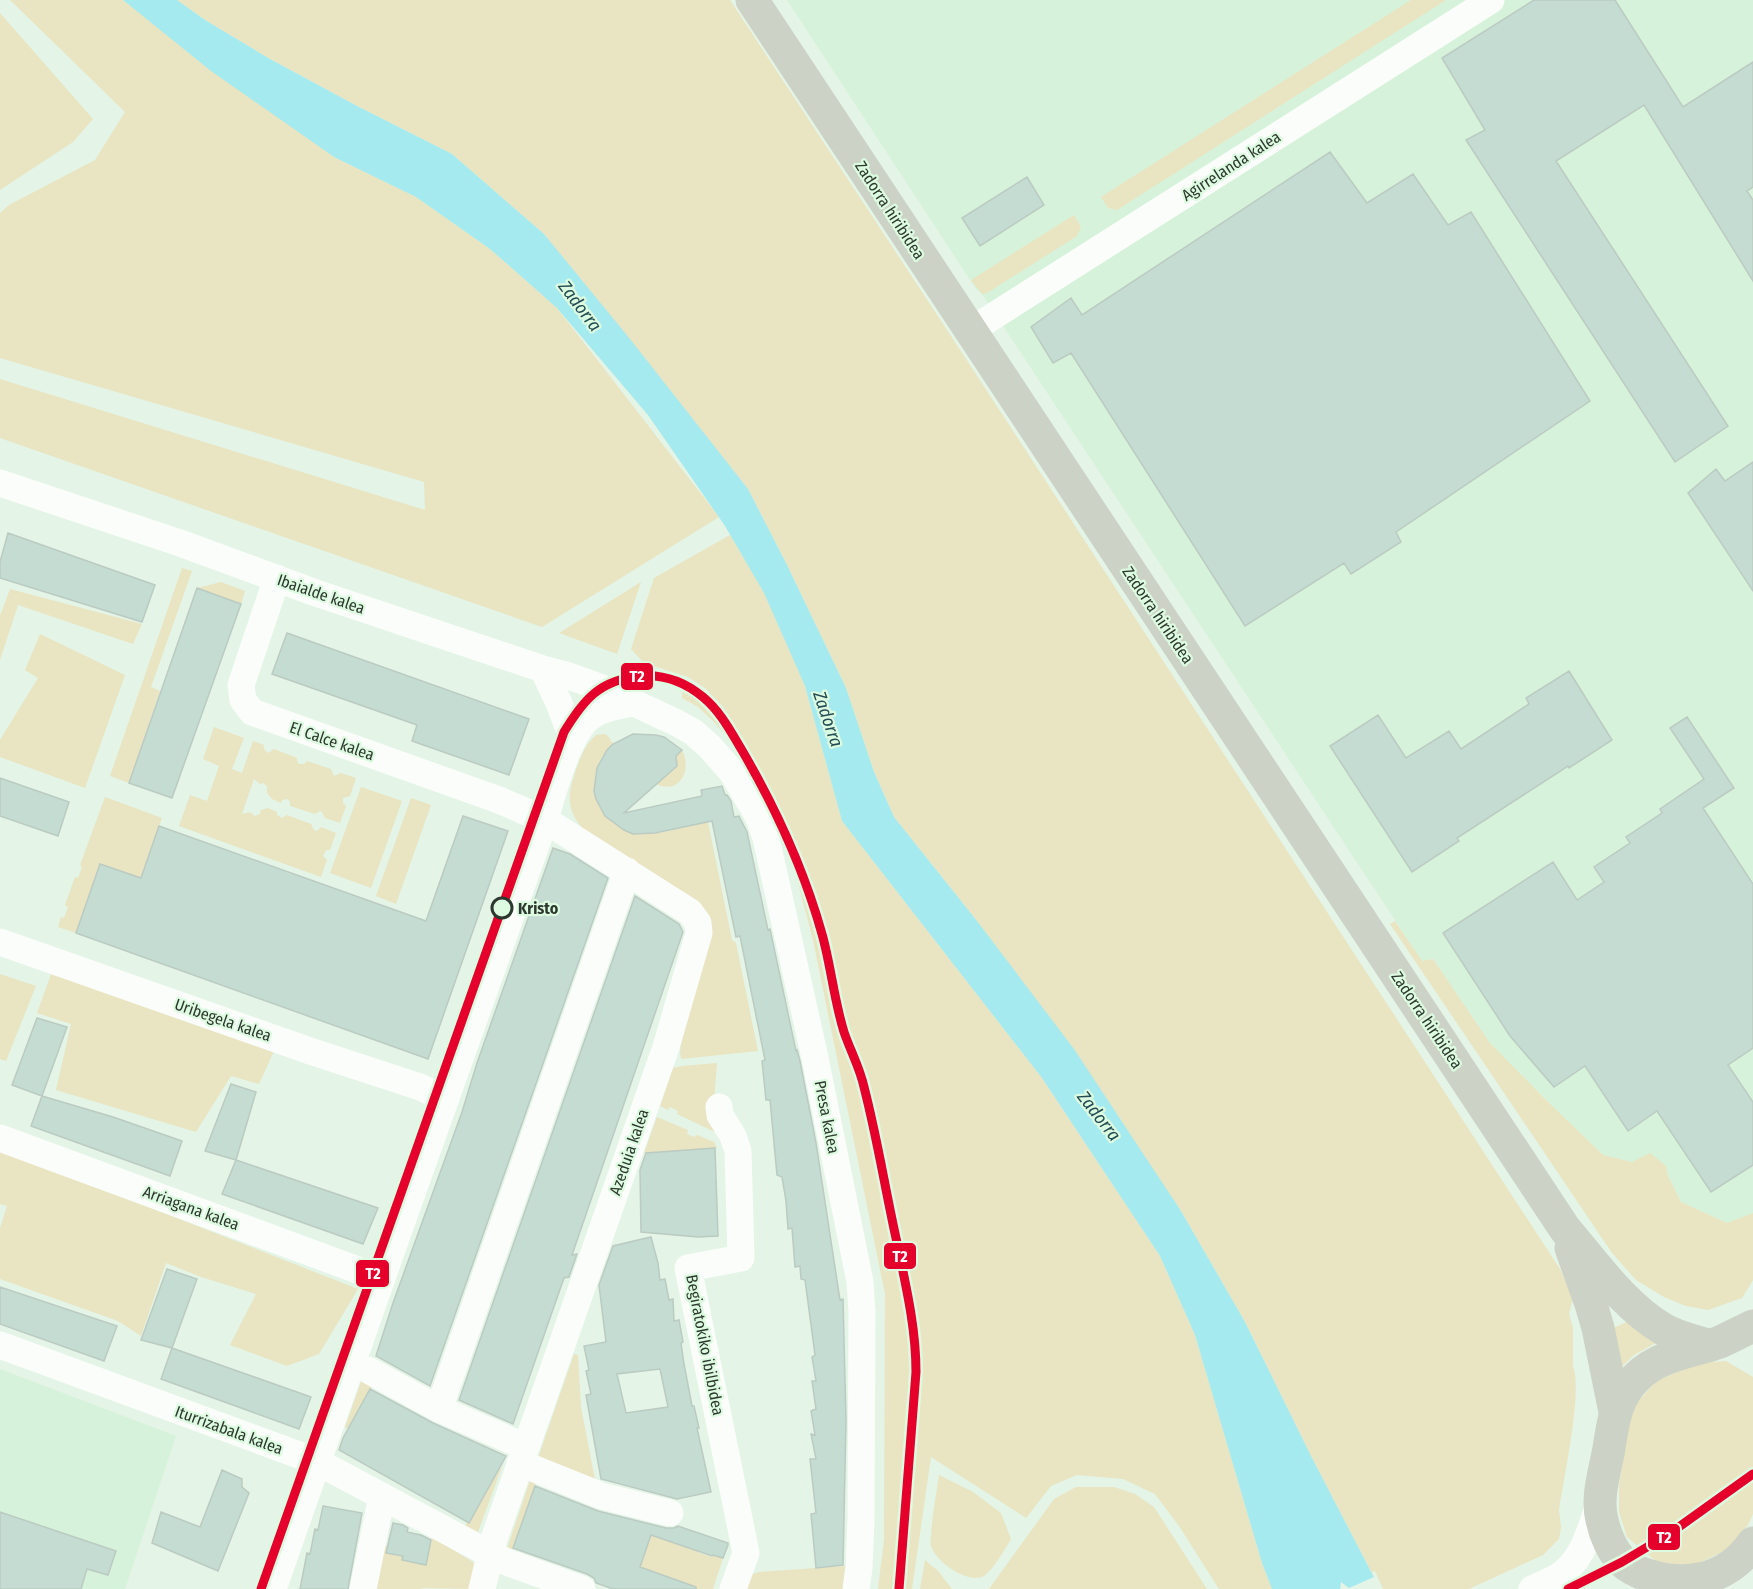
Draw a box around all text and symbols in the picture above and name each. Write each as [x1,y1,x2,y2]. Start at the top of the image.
street label: Agirrelanda kalea [1178,127,1284,205]
street label: Zadorra hiribidea [851,157,929,263]
water label: Zadorra [553,276,606,336]
street label: Zadorra hiribidea [1118,563,1198,667]
street label: Ibaialde kalea [275,570,367,618]
line badge: T2 [620,662,654,691]
text: T2 [629,667,645,686]
water label: Zadorra [808,687,848,750]
street label: El Calce kalea [287,718,377,764]
marker: Kristo [491,897,513,919]
place label: Kristo [518,899,559,918]
street label: Zadorra hiribidea [1387,968,1467,1072]
street label: Uribegela kalea [172,995,274,1045]
street label: Presa kalea [811,1079,843,1155]
water label: Zadorra [1072,1086,1125,1145]
street label: Azeduia kalea [605,1106,653,1198]
street label: Arriagana kalea [140,1182,242,1234]
line badge: T2 [883,1242,917,1270]
text: T2 [892,1247,908,1266]
line badge: T2 [355,1259,390,1288]
text: T2 [365,1264,381,1283]
street label: Begiratokiko ibilbidea [682,1273,728,1417]
street label: Iturrizabala kalea [172,1402,286,1458]
line badge: T2 [1647,1523,1681,1551]
text: T2 [1656,1528,1672,1547]

